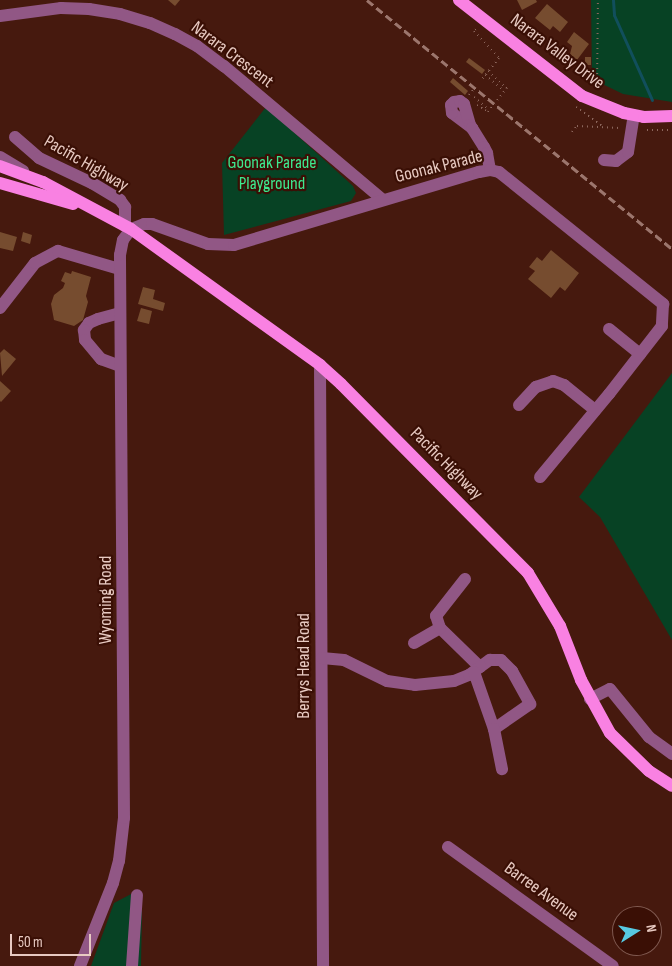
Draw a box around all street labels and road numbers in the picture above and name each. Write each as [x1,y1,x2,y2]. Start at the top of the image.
street label: Narara Valley Drive [506,10,608,94]
street label: Narara Crescent [187,17,277,93]
street label: Pacific Highway [40,131,132,197]
street label: Goonak Parade [393,146,485,188]
street label: Pacific Highway [405,423,487,505]
street label: Wyoming Road [95,556,117,644]
street label: Berrys Head Road [293,613,315,719]
street label: Barree Avenue [500,858,582,926]

